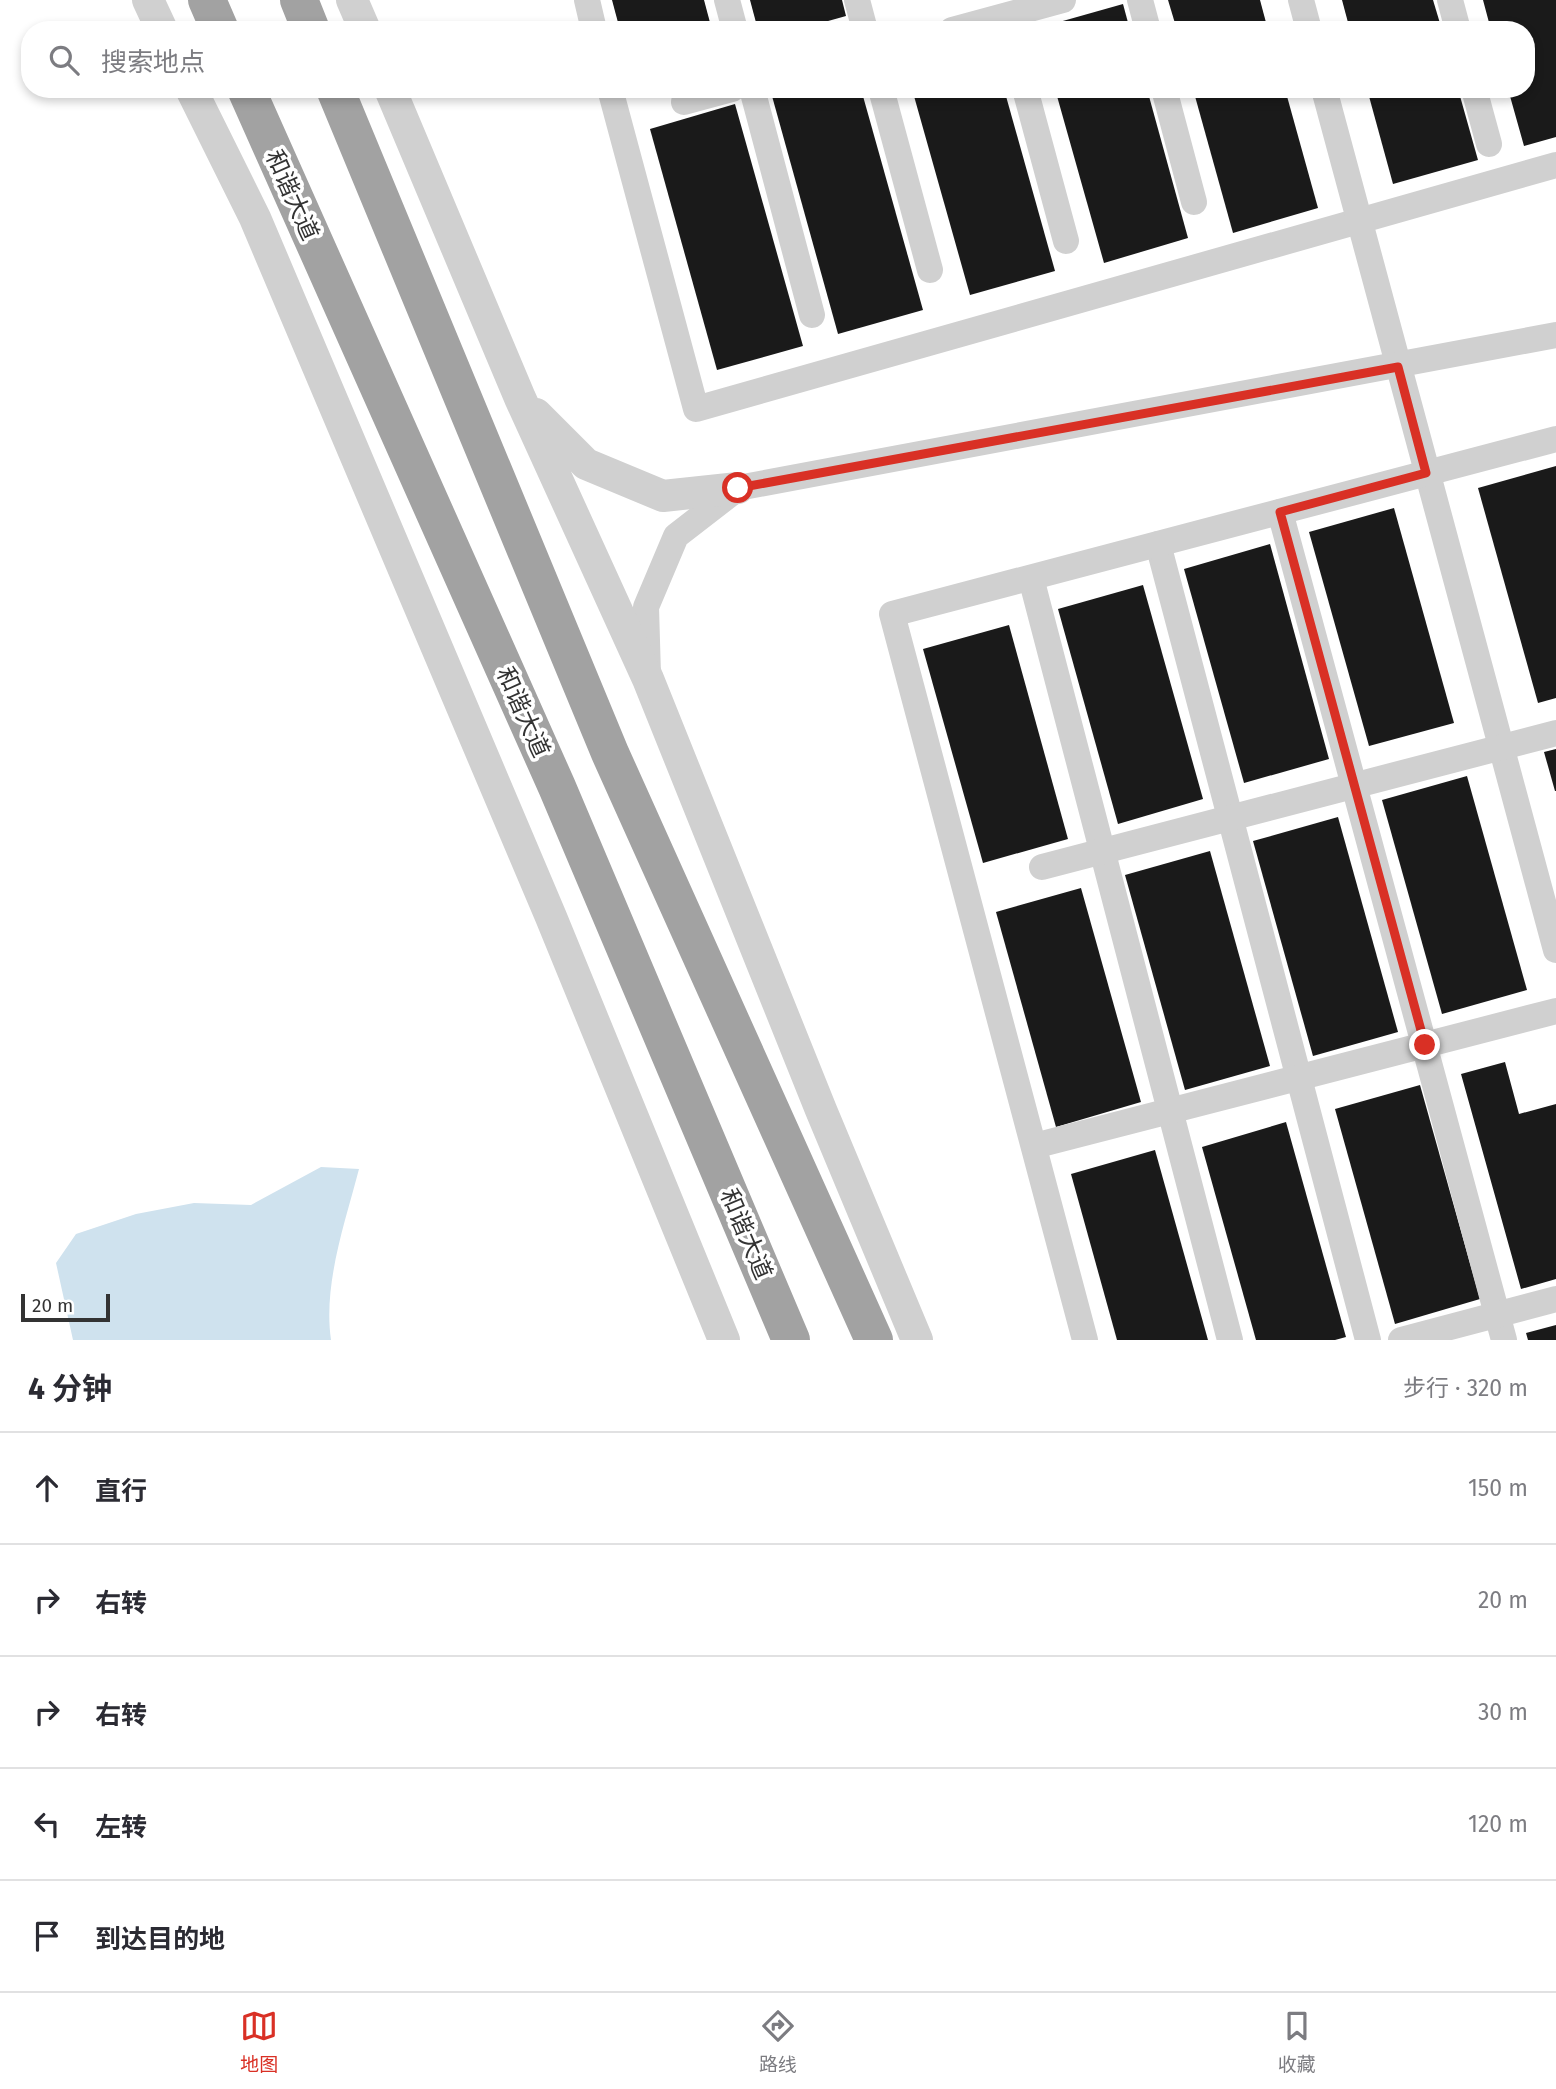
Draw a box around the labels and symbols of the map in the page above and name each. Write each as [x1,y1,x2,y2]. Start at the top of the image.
street label: 和谐大道 [260,145,324,245]
route start [722,472,753,503]
street label: 和谐大道 [491,662,555,762]
route end [1409,1029,1440,1060]
street label: 和谐大道 [714,1184,778,1284]
scale bar [21,1291,110,1323]

